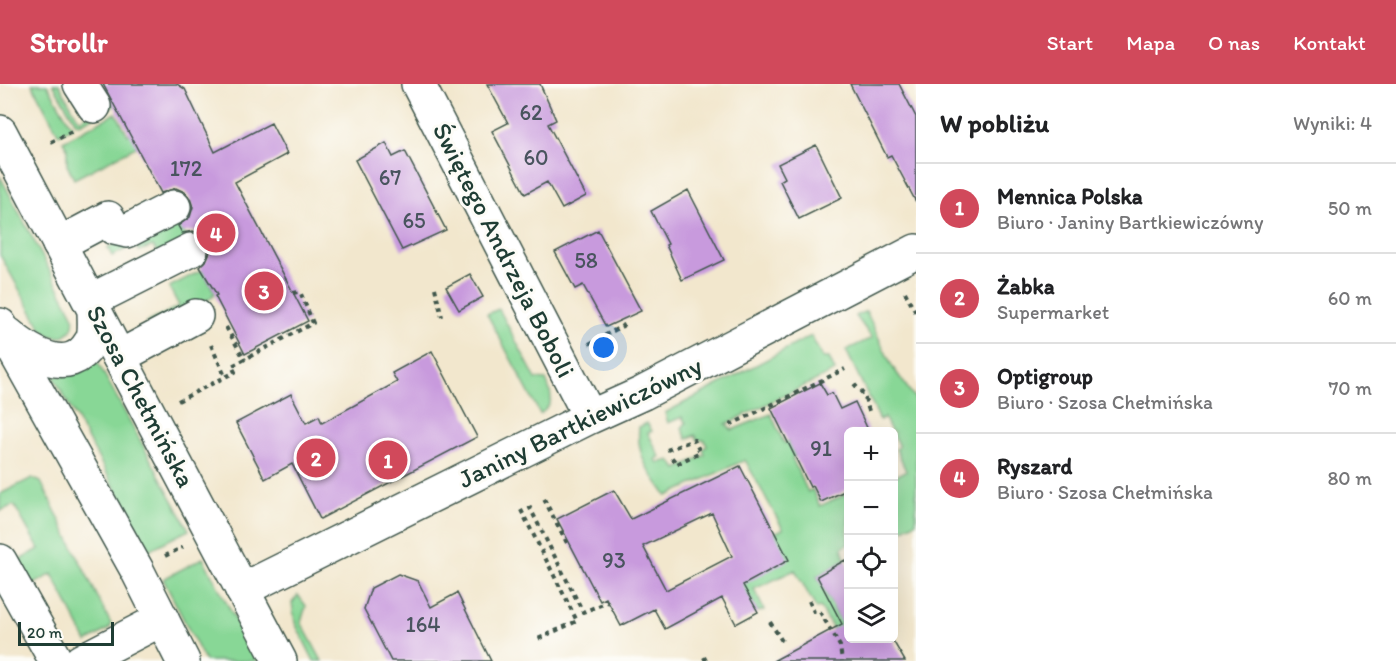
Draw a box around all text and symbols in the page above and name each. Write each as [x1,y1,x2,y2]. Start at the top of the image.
text: Strollr [30,25,108,59]
text: Start [1047,30,1093,55]
text: Mapa [1126,30,1175,55]
text: O nas [1208,30,1260,55]
text: Kontakt [1293,30,1366,55]
house number: 62 [519,99,543,126]
text: W pobliżu [940,107,1049,139]
text: Wyniki: 4 [1293,111,1372,135]
street label: Świętego Andrzeja Boboli [426,117,582,383]
house number: 60 [523,144,549,171]
house number: 172 [170,155,203,182]
house number: 67 [379,164,401,191]
text: Mennica Polska [997,183,1143,210]
text: 1 [955,196,964,220]
text: 50 m [1328,196,1372,220]
house number: 65 [402,207,426,234]
pin: 4 [196,210,236,256]
text: Biuro · Janiny Bartkiewiczówny [997,210,1263,234]
house number: 58 [574,247,598,274]
pin: 3 [244,268,284,314]
text: Żabka [997,273,1054,300]
text: 2 [954,286,965,310]
text: 60 m [1328,286,1372,310]
street label: Szosa Chełmińska [80,300,203,493]
text: Supermarket [997,300,1109,324]
your location [589,333,618,362]
street label: Janiny Bartkiewiczówny [453,349,707,495]
text: Optigroup [997,363,1093,390]
text: 3 [954,376,965,400]
text: 70 m [1328,376,1372,400]
text: Biuro · Szosa Chełmińska [997,390,1213,414]
map controls [844,427,898,643]
button: + [844,427,898,481]
house number: 91 [810,435,832,462]
pin: 2 [296,436,336,481]
pin: 1 [368,438,408,482]
text: Ryszard [997,453,1072,480]
text: 4 [953,466,966,490]
text: 80 m [1327,466,1372,490]
text: Biuro · Szosa Chełmińska [997,480,1213,504]
button: − [844,481,898,535]
button: locate [844,535,898,589]
house number: 93 [602,547,626,574]
button: layers [844,589,898,643]
house number: 164 [405,611,441,638]
scale bar [18,619,114,646]
text: 20 m [27,623,62,642]

